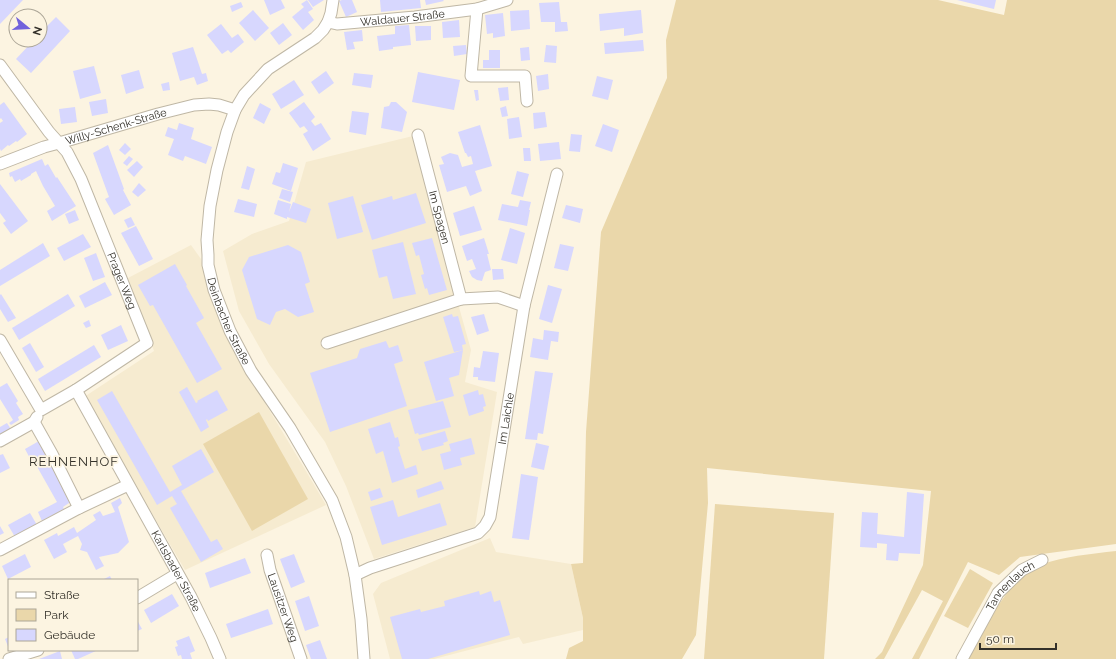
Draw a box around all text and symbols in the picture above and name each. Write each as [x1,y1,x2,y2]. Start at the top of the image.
street label: Waldauer Straße [360,7,446,28]
north arrow [8,8,48,48]
text: N [30,25,45,37]
street label: Willy-Schenk-Straße [64,105,168,147]
street label: Im Spagen [426,189,453,245]
street label: Prager Weg [105,250,139,311]
street label: Deinbacher Straße [205,276,253,367]
street label: Im Laichle [495,391,517,445]
district label: REHNENHOF [29,454,119,469]
street label: Karlsbader Straße [149,528,204,614]
street label: Tannenlauch [983,558,1037,613]
street label: Lausitzer Weg [265,571,301,644]
legend [8,579,138,651]
text: Straße [44,588,80,602]
text: Park [44,608,69,622]
scale bar [980,625,1056,651]
text: Gebäude [44,628,95,642]
text: 50 m [986,632,1014,646]

